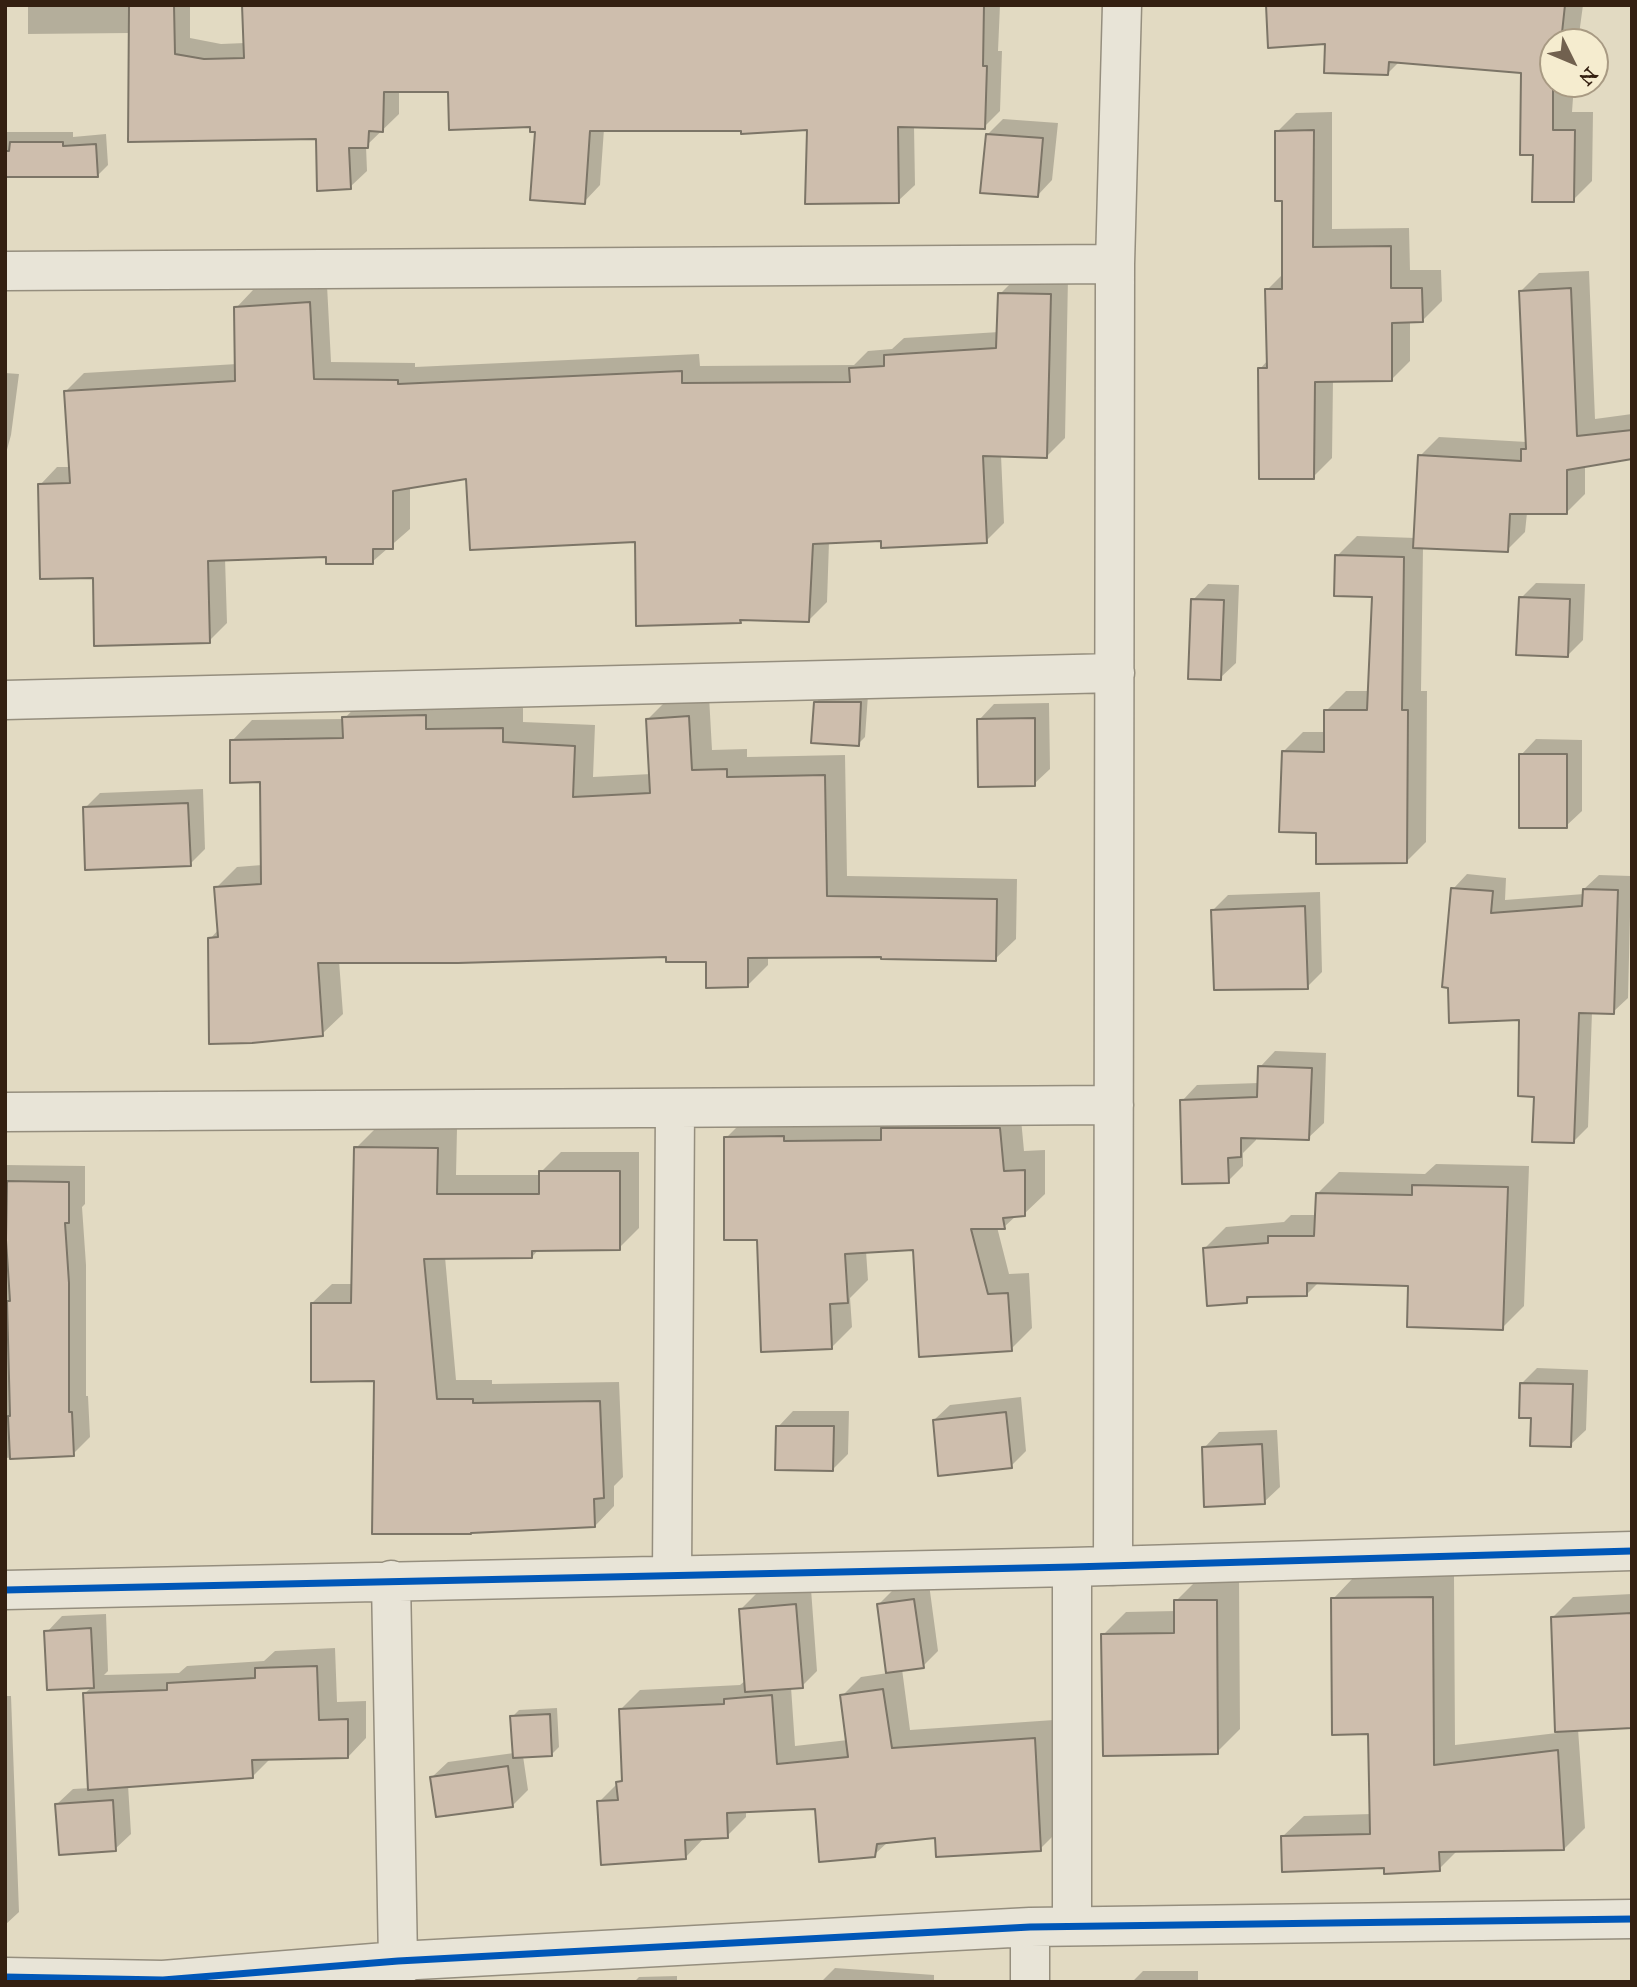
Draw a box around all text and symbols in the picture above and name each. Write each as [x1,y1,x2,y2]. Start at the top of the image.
north arrow [1539,28,1609,98]
text: N [1574,63,1602,90]

